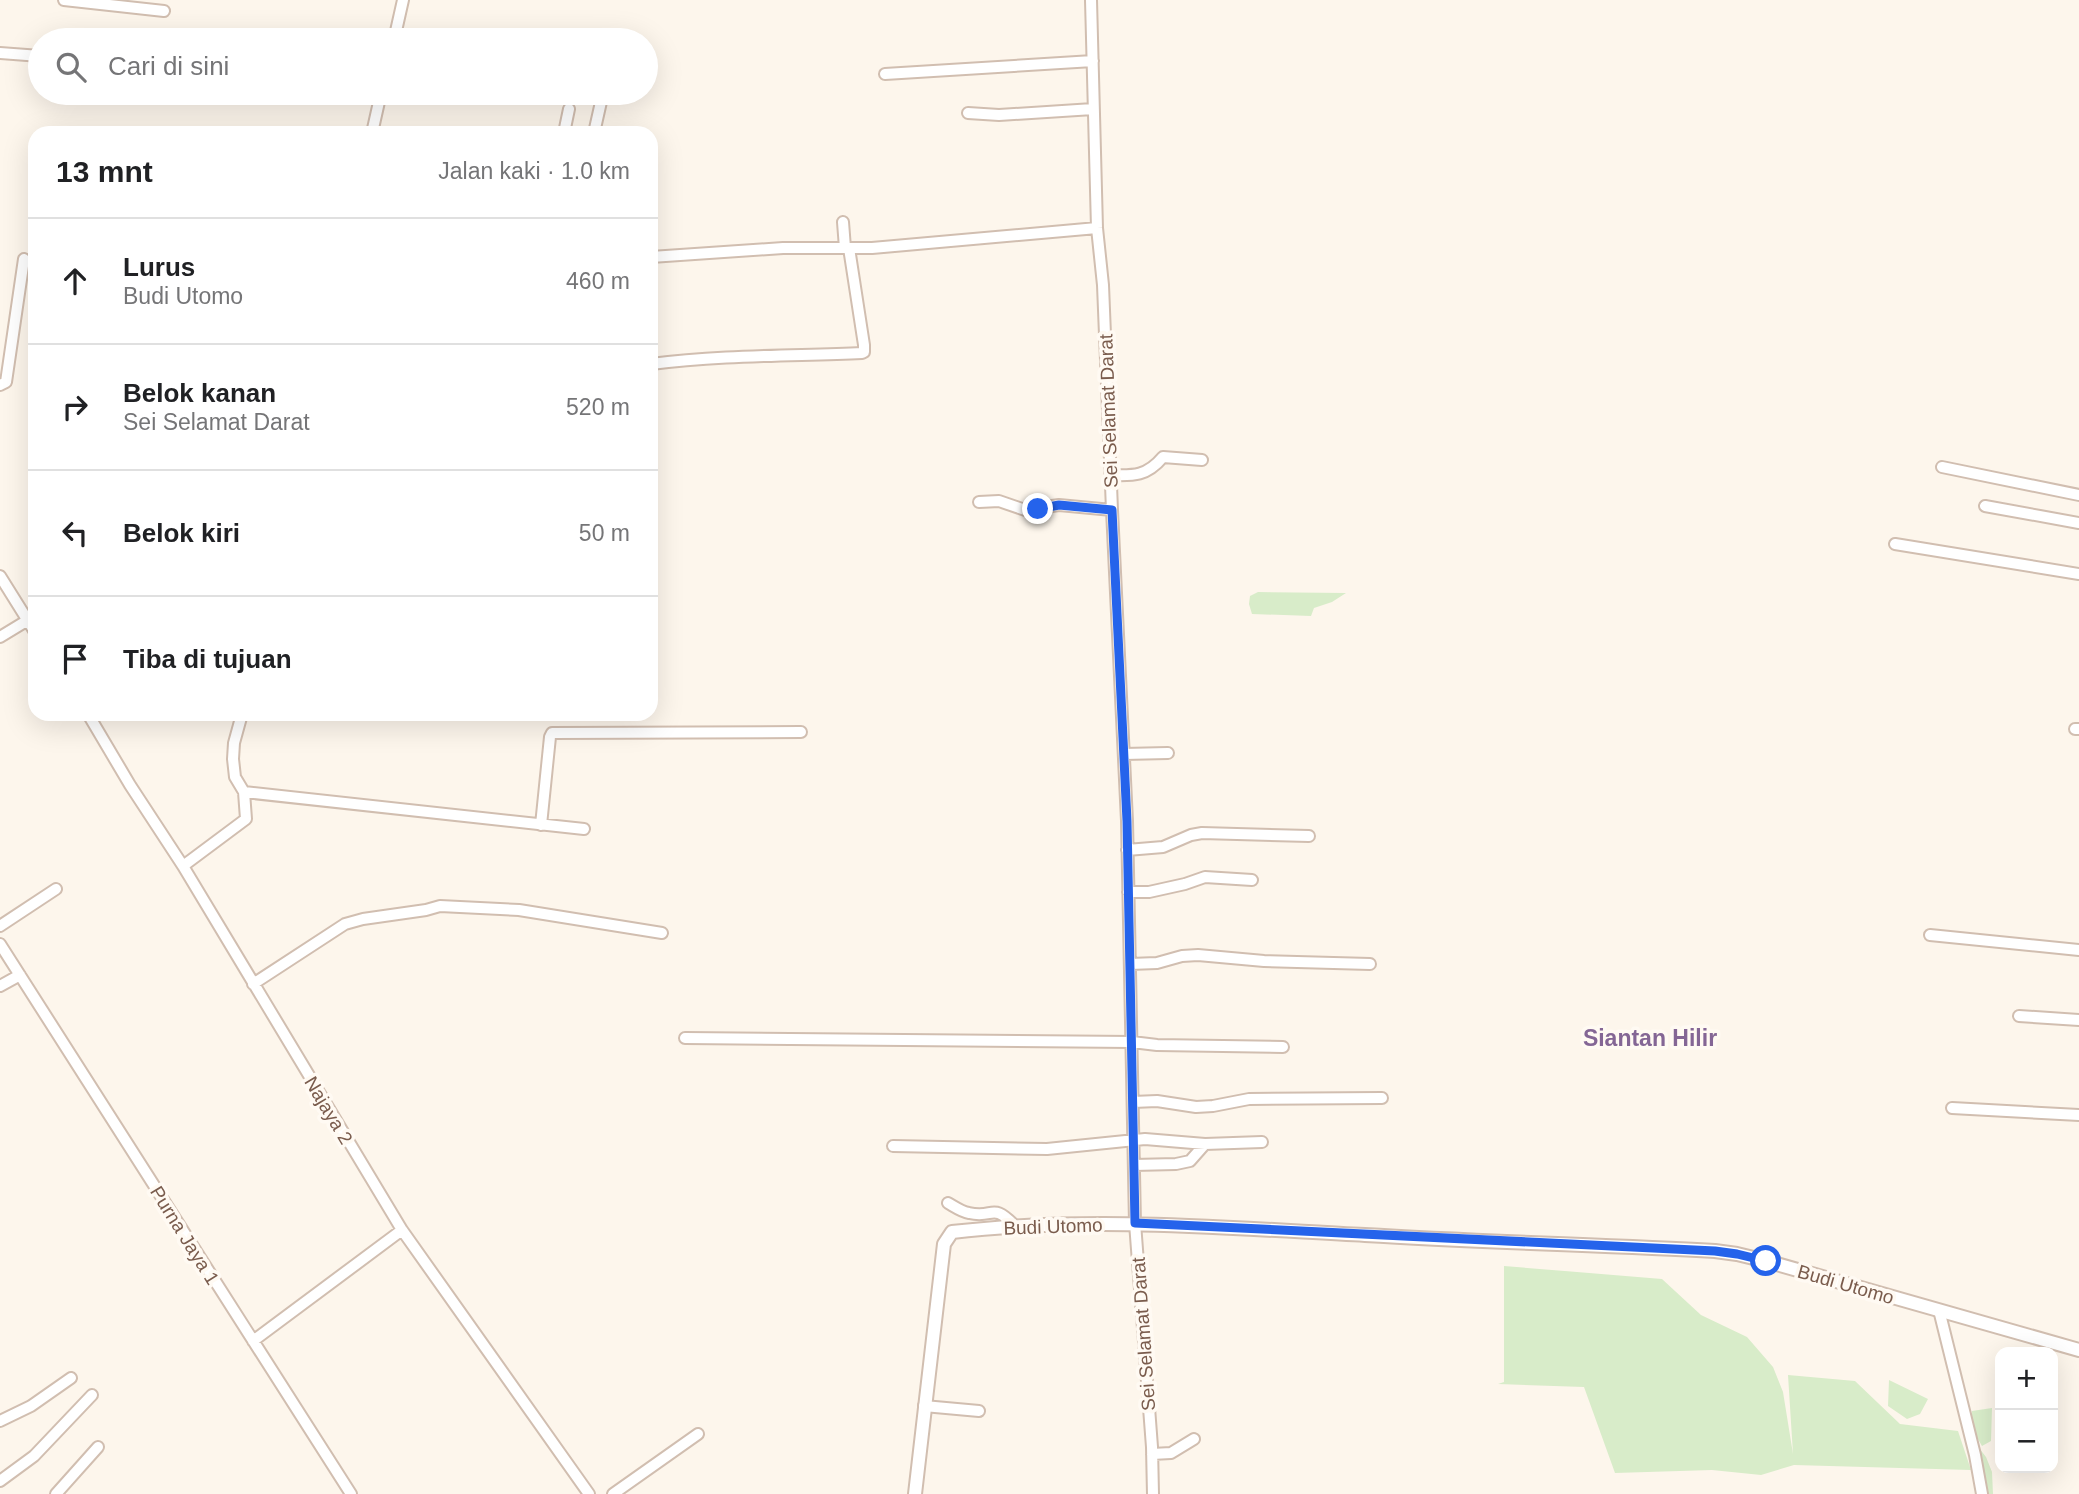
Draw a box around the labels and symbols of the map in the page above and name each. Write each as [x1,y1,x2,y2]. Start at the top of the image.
street label: Sei Selamat Darat [1095,333,1122,488]
route end [1022,493,1053,524]
district label: Siantan Hilir [1583,1025,1717,1051]
street label: Najaya 2 [300,1073,357,1148]
street label: Purna Jaya 1 [146,1182,223,1288]
street label: Budi Utomo [1003,1214,1103,1239]
route start [1750,1245,1781,1276]
street label: Sei Selamat Darat [1128,1256,1159,1412]
street label: Budi Utomo [1795,1261,1896,1308]

